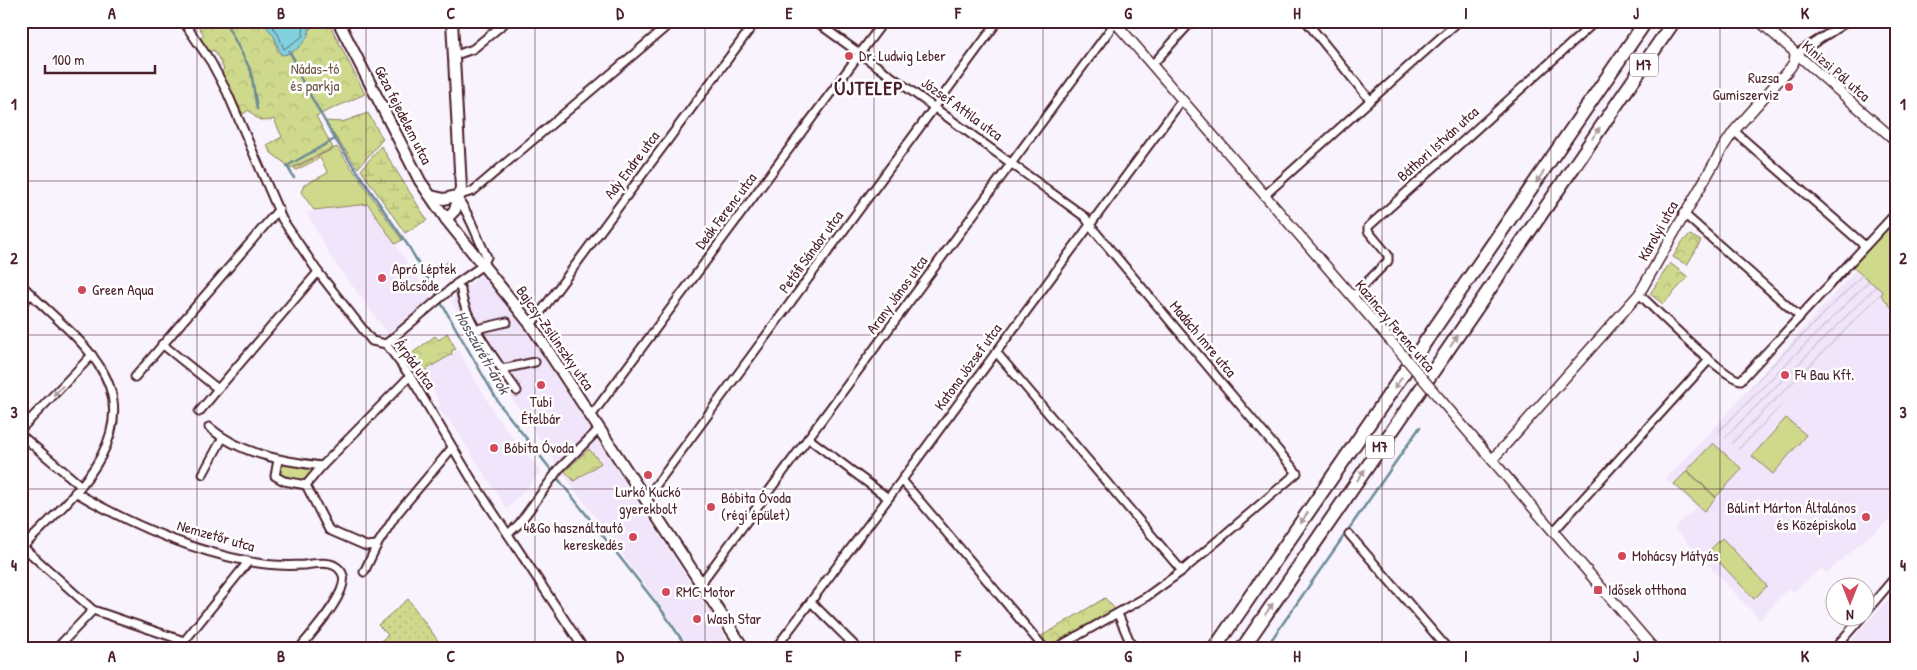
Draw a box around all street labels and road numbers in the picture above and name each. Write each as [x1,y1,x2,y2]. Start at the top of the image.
street label: Kinizsi Pál utca [1798,35,1875,106]
road number: M7 [1630,54,1658,76]
street label: Géza fejedelem utca [370,62,437,168]
street label: József Attila utca [917,72,1007,145]
street label: Báthori István utca [1392,101,1483,186]
street label: Ady Endre utca [599,126,664,203]
street label: Deák Ferenc utca [690,168,761,253]
street label: Károlyi utca [1632,197,1683,265]
street label: Petőfi Sándor utca [773,206,848,297]
street label: Arany János utca [861,251,932,338]
street label: Kazinczy Ferenc utca [1351,275,1440,376]
street label: Bajcsy-Zsilinszky utca [512,281,599,394]
street label: Madách Imre utca [1165,296,1242,381]
street label: Katona József utca [929,319,1006,414]
street label: Árpád utca [390,334,441,393]
road number: M7 [1366,436,1394,458]
street label: Nemzetőr utca [175,514,258,557]

